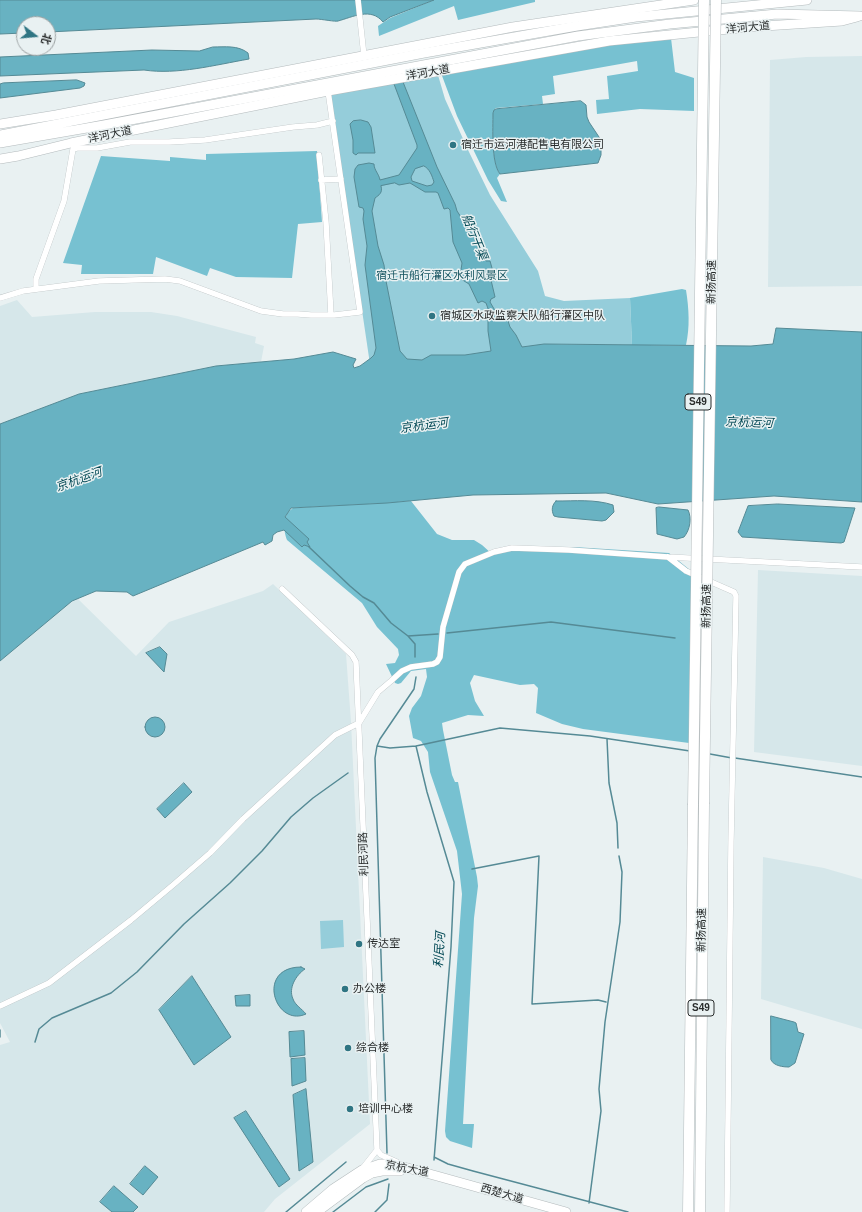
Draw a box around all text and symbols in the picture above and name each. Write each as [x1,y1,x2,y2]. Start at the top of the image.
north arrow [16,16,56,56]
street label: 洋河大道 [726,20,770,36]
text: 北 [39,32,54,46]
street label: 洋河大道 [405,63,451,83]
street label: 洋河大道 [87,124,133,146]
place label: 宿迁市运河港配售电有限公司 [461,138,604,152]
marker: 宿迁市运河港配售电有限公司 [448,140,458,150]
water label: 船行干渠 [458,212,490,262]
street label: 新扬高速 [705,260,719,304]
park label: 宿迁市船行灌区水利风景区 [376,269,508,283]
place label: 宿城区水政监察大队船行灌区中队 [440,309,605,323]
marker: 宿城区水政监察大队船行灌区中队 [427,311,437,321]
road number: S49 [685,394,711,410]
water label: 京杭运河 [725,415,773,431]
water label: 京杭运河 [399,416,449,436]
water label: 京杭运河 [54,465,104,495]
street label: 新扬高速 [700,584,714,628]
street label: 利民河路 [357,832,371,876]
street label: 新扬高速 [695,908,709,952]
water label: 利民河 [432,932,448,968]
place label: 传达室 [367,937,400,951]
marker: 传达室 [354,939,364,949]
place label: 办公楼 [353,982,386,996]
marker: 办公楼 [340,984,350,994]
road number: S49 [688,1000,714,1016]
place label: 综合楼 [356,1041,389,1055]
marker: 综合楼 [343,1043,353,1053]
place label: 培训中心楼 [358,1102,413,1116]
marker: 培训中心楼 [345,1104,355,1114]
street label: 京杭大道 [384,1158,430,1180]
street label: 西楚大道 [479,1182,525,1206]

